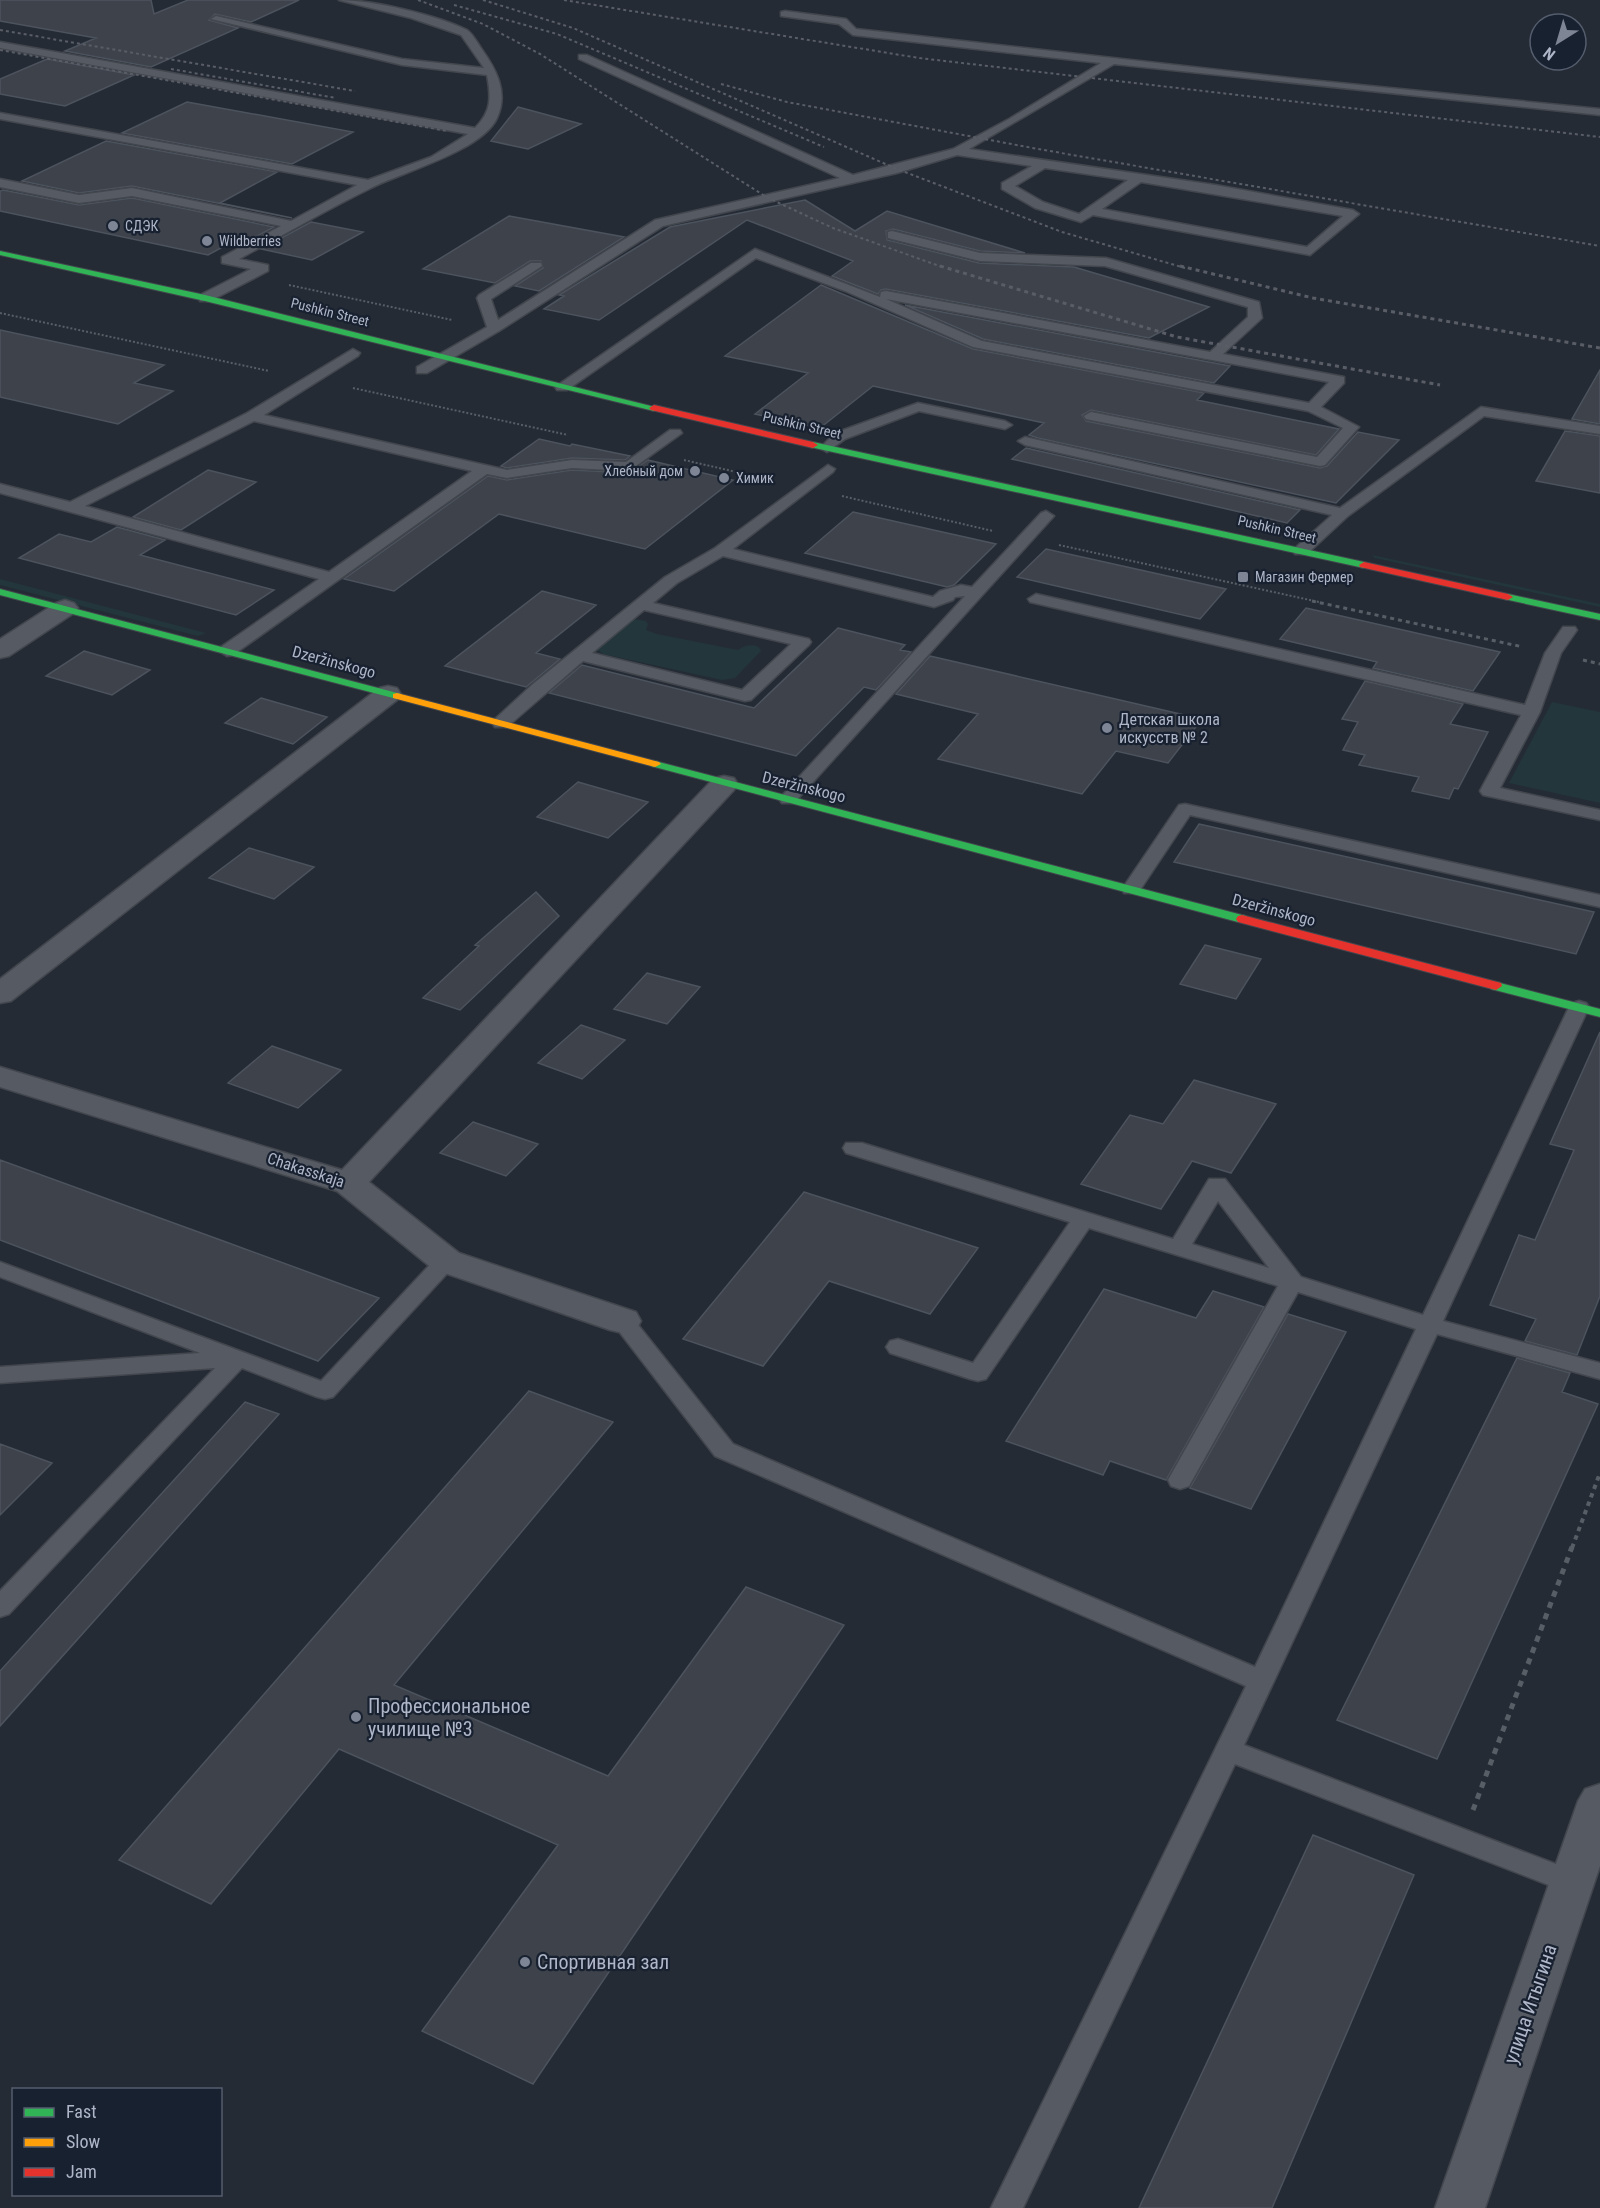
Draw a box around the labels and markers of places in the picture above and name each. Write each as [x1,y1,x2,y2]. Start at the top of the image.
place label: СДЭК [125,218,158,234]
marker: СДЭК [106,219,120,233]
place label: Wildberries [219,233,281,249]
marker: Wildberries [200,234,214,248]
place label: Хлебный дом [604,463,683,479]
marker: Хлебный дом [688,464,702,478]
place label: Химик [736,470,774,486]
marker: Химик [717,471,731,485]
place label: Магазин Фермер [1255,569,1353,585]
marker: Магазин Фермер [1236,570,1250,584]
place label: Детская школа искусств № 2 [1119,710,1220,747]
marker: Детская школа искусств № 2 [1100,721,1114,735]
place label: Профессиональное училище №3 [368,1694,530,1741]
marker: Профессиональное училище №3 [349,1710,363,1724]
place label: Спортивная зал [537,1950,669,1974]
marker: Спортивная зал [518,1955,532,1969]

